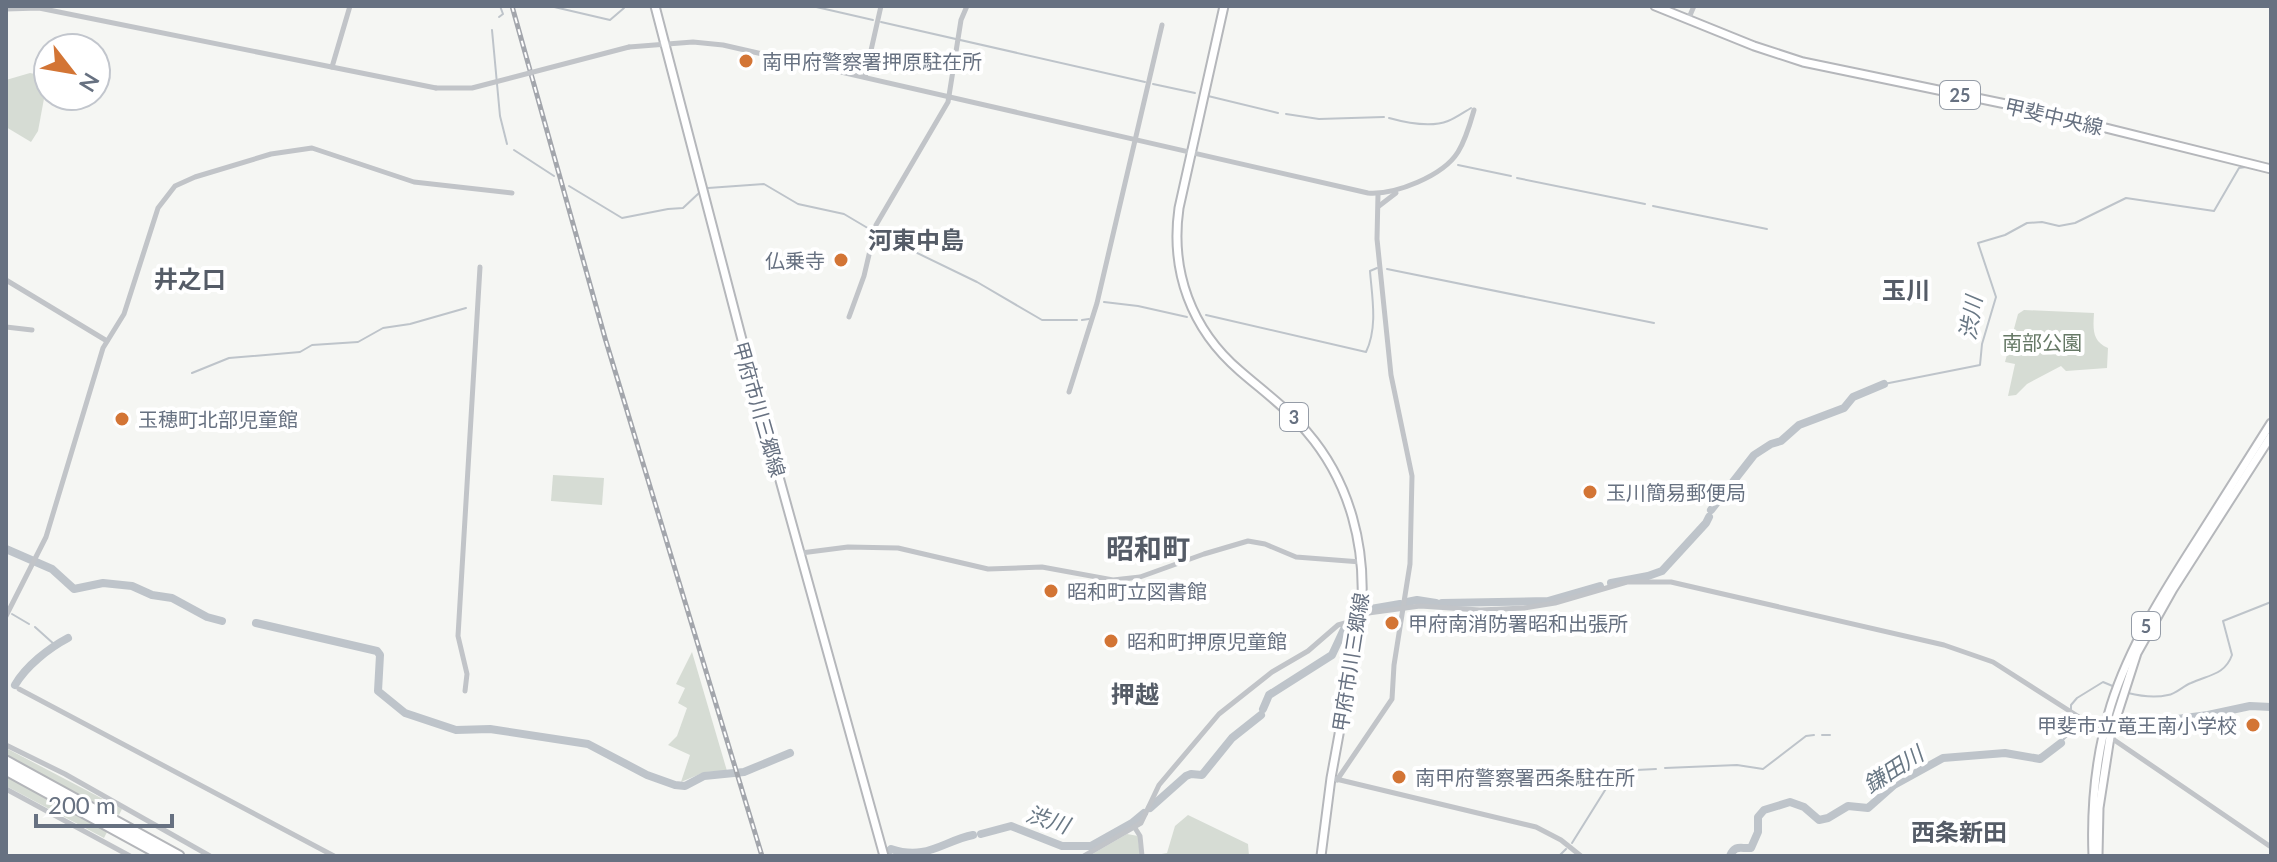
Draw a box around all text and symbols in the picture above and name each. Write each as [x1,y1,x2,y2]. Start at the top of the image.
north arrow [32,32,112,112]
place label: 南甲府警察署押原駐在所 [762,49,982,73]
marker: 南甲府警察署押原駐在所 [737,52,755,70]
text: N [74,68,106,97]
road number: 25 [1940,81,1980,109]
street label: 甲斐中央線 [2003,93,2105,139]
district label: 河東中島 [868,225,964,254]
place label: 仏乗寺 [765,248,825,272]
marker: 仏乗寺 [832,251,850,269]
district label: 井之口 [154,264,226,293]
district label: 玉川 [1882,275,1930,304]
water label: 渋川 [1953,292,1987,342]
park label: 南部公園 [2002,330,2082,354]
street label: 甲府市川三郷線 [729,338,791,480]
road number: 3 [1280,403,1308,431]
place label: 玉穂町北部児童館 [138,407,298,431]
marker: 玉穂町北部児童館 [113,410,131,428]
place label: 玉川簡易郵便局 [1606,480,1746,504]
marker: 玉川簡易郵便局 [1581,483,1599,501]
district label: 昭和町 [1106,531,1190,565]
place label: 昭和町立図書館 [1067,579,1207,603]
marker: 昭和町立図書館 [1042,582,1060,600]
street label: 甲府市川三郷線 [1327,591,1373,733]
place label: 甲府南消防署昭和出張所 [1408,611,1628,635]
road number: 5 [2132,612,2160,640]
marker: 甲府南消防署昭和出張所 [1383,614,1401,632]
place label: 昭和町押原児童館 [1127,629,1287,653]
marker: 昭和町押原児童館 [1102,632,1120,650]
district label: 押越 [1111,679,1159,708]
place label: 甲斐市立竜王南小学校 [2037,713,2237,737]
marker: 甲斐市立竜王南小学校 [2244,716,2262,734]
water label: 鎌田川 [1858,739,1930,798]
place label: 南甲府警察署西条駐在所 [1415,765,1635,789]
marker: 南甲府警察署西条駐在所 [1390,768,1408,786]
scale bar [36,778,172,828]
text: 200 m [48,790,116,819]
water label: 渋川 [1023,799,1075,839]
district label: 西条新田 [1911,817,2007,846]

